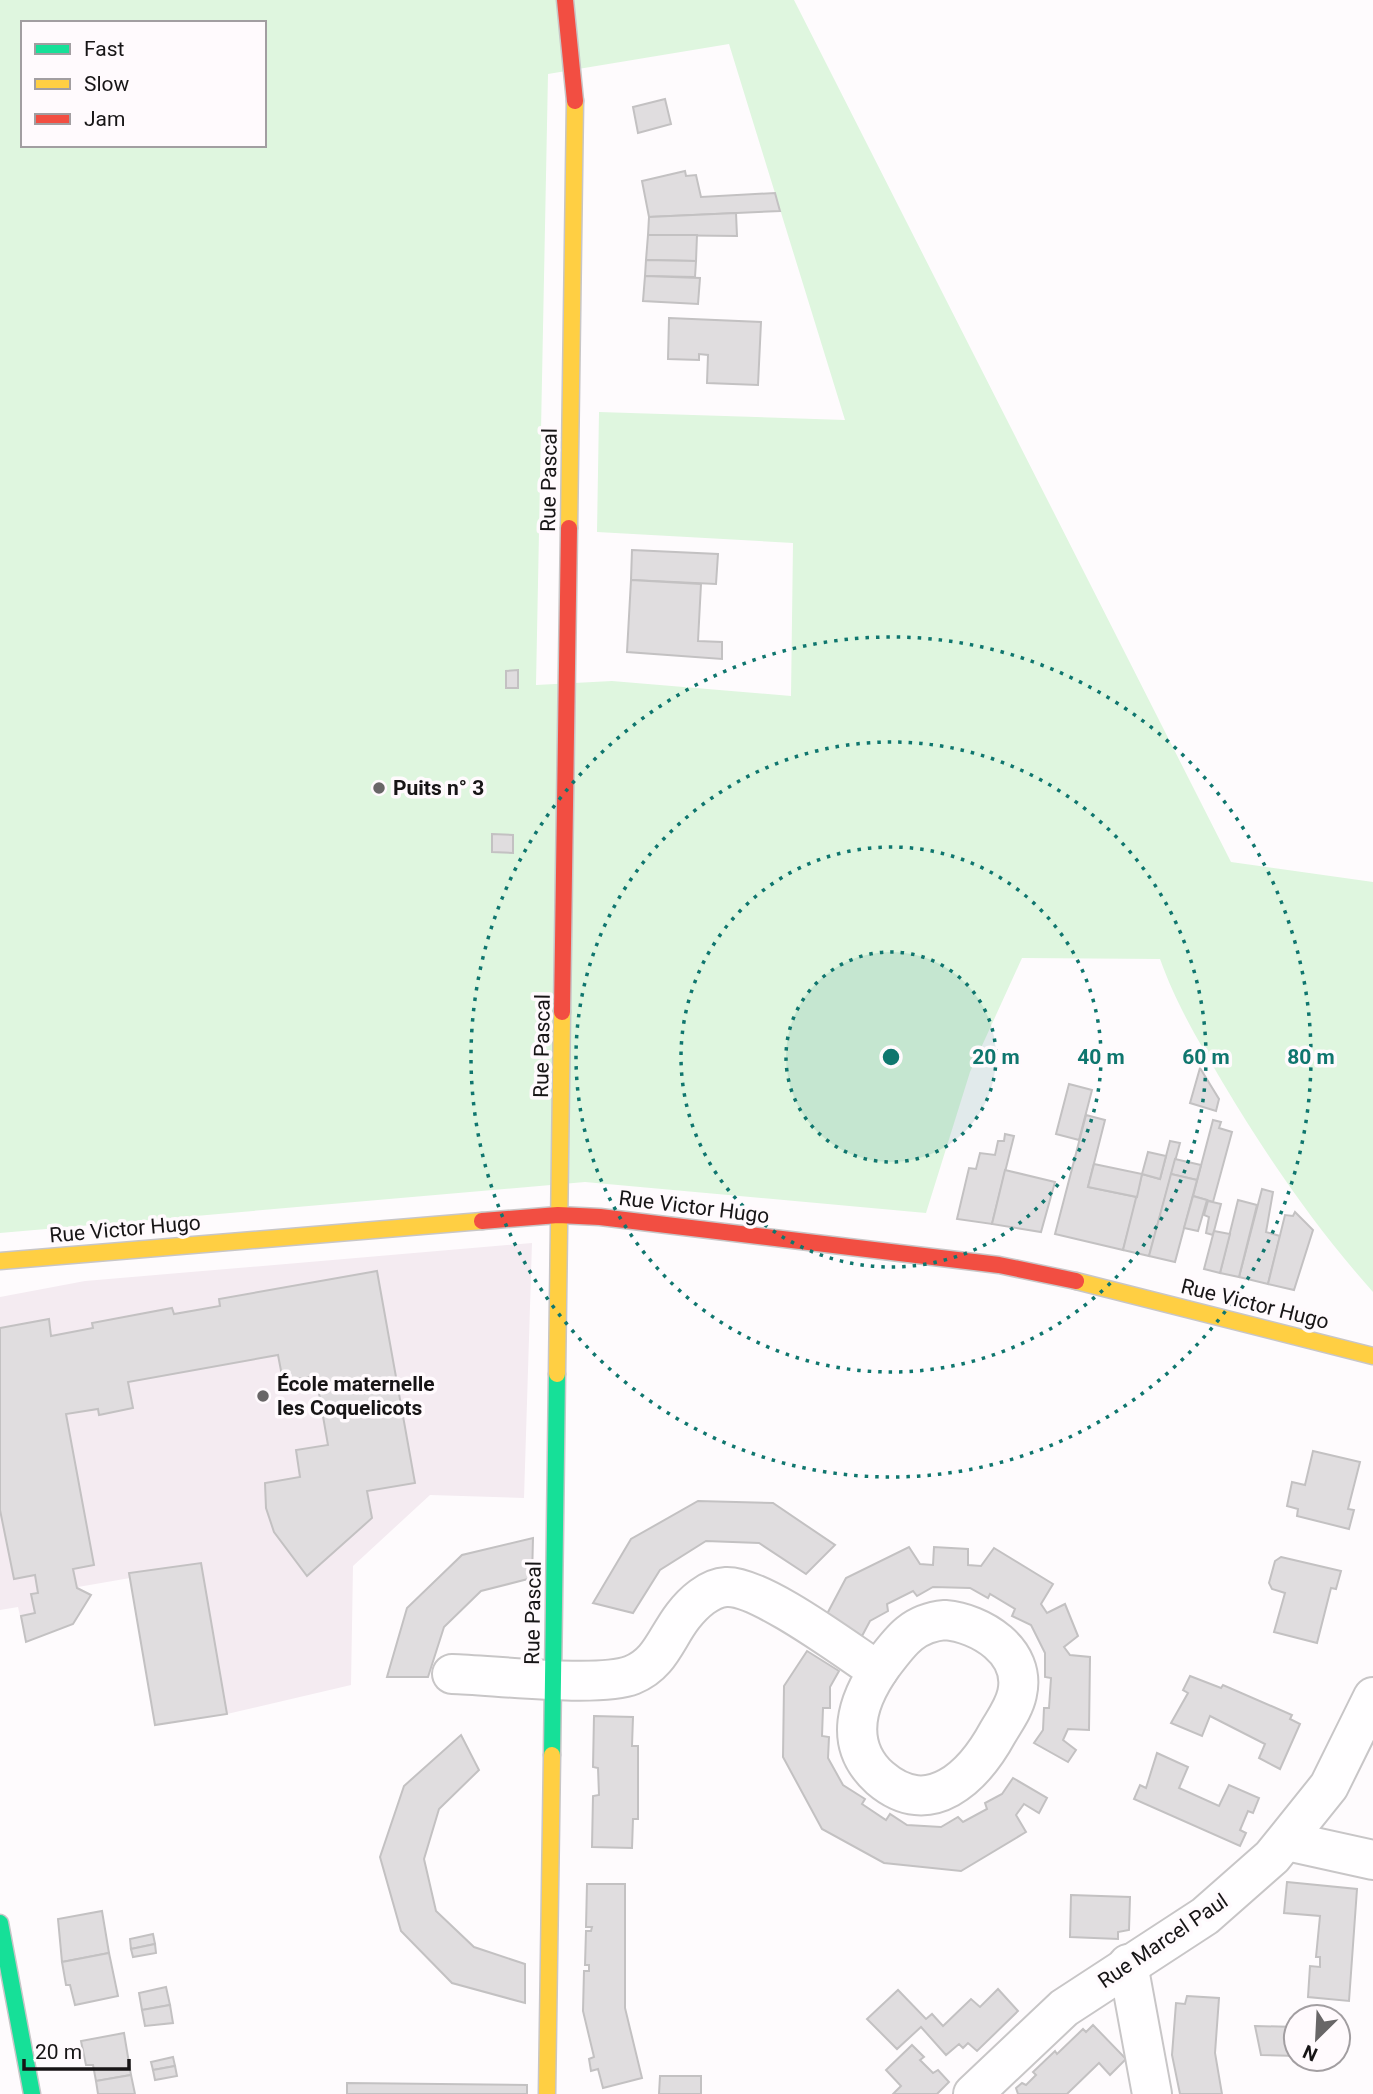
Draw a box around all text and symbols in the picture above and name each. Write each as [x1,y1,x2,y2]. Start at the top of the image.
legend [21,21,266,147]
text: Fast [84,37,125,61]
text: Slow [84,72,130,96]
text: Jam [84,107,125,131]
street label: Rue Pascal [536,428,562,532]
place label: Puits n° 3 [393,776,484,800]
marker: Puits n° 3 [371,780,387,796]
street label: Rue Pascal [529,994,555,1098]
centre of rings [879,1045,903,1069]
text: 20 m [972,1045,1020,1069]
text: 40 m [1077,1045,1125,1069]
text: 60 m [1182,1045,1230,1069]
text: 80 m [1287,1045,1335,1069]
street label: Rue Victor Hugo [617,1186,771,1228]
street label: Rue Victor Hugo [48,1210,202,1248]
street label: Rue Victor Hugo [1179,1274,1331,1334]
place label: École maternelle les Coquelicots [277,1372,435,1420]
marker: École maternelle les Coquelicots [255,1388,271,1404]
street label: Rue Pascal [520,1561,546,1665]
street label: Rue Marcel Paul [1094,1889,1232,1993]
north arrow [1282,2003,1352,2073]
scale bar [24,2028,130,2072]
text: 20 m [35,2040,82,2064]
text: N [1299,2040,1321,2066]

